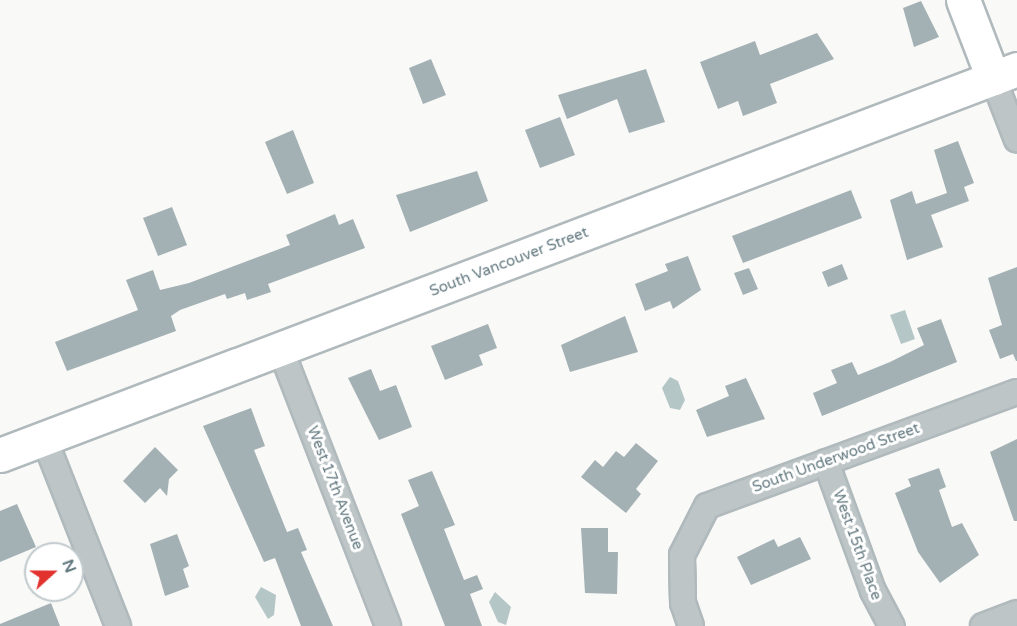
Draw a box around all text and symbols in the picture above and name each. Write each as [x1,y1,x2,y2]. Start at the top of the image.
street label: South Vancouver Street [427,223,591,301]
street label: South Underwood Street [750,419,922,497]
street label: West 17th Avenue [303,424,367,552]
street label: West 15th Place [829,487,885,603]
north arrow [24,542,84,602]
text: N [57,557,81,576]

